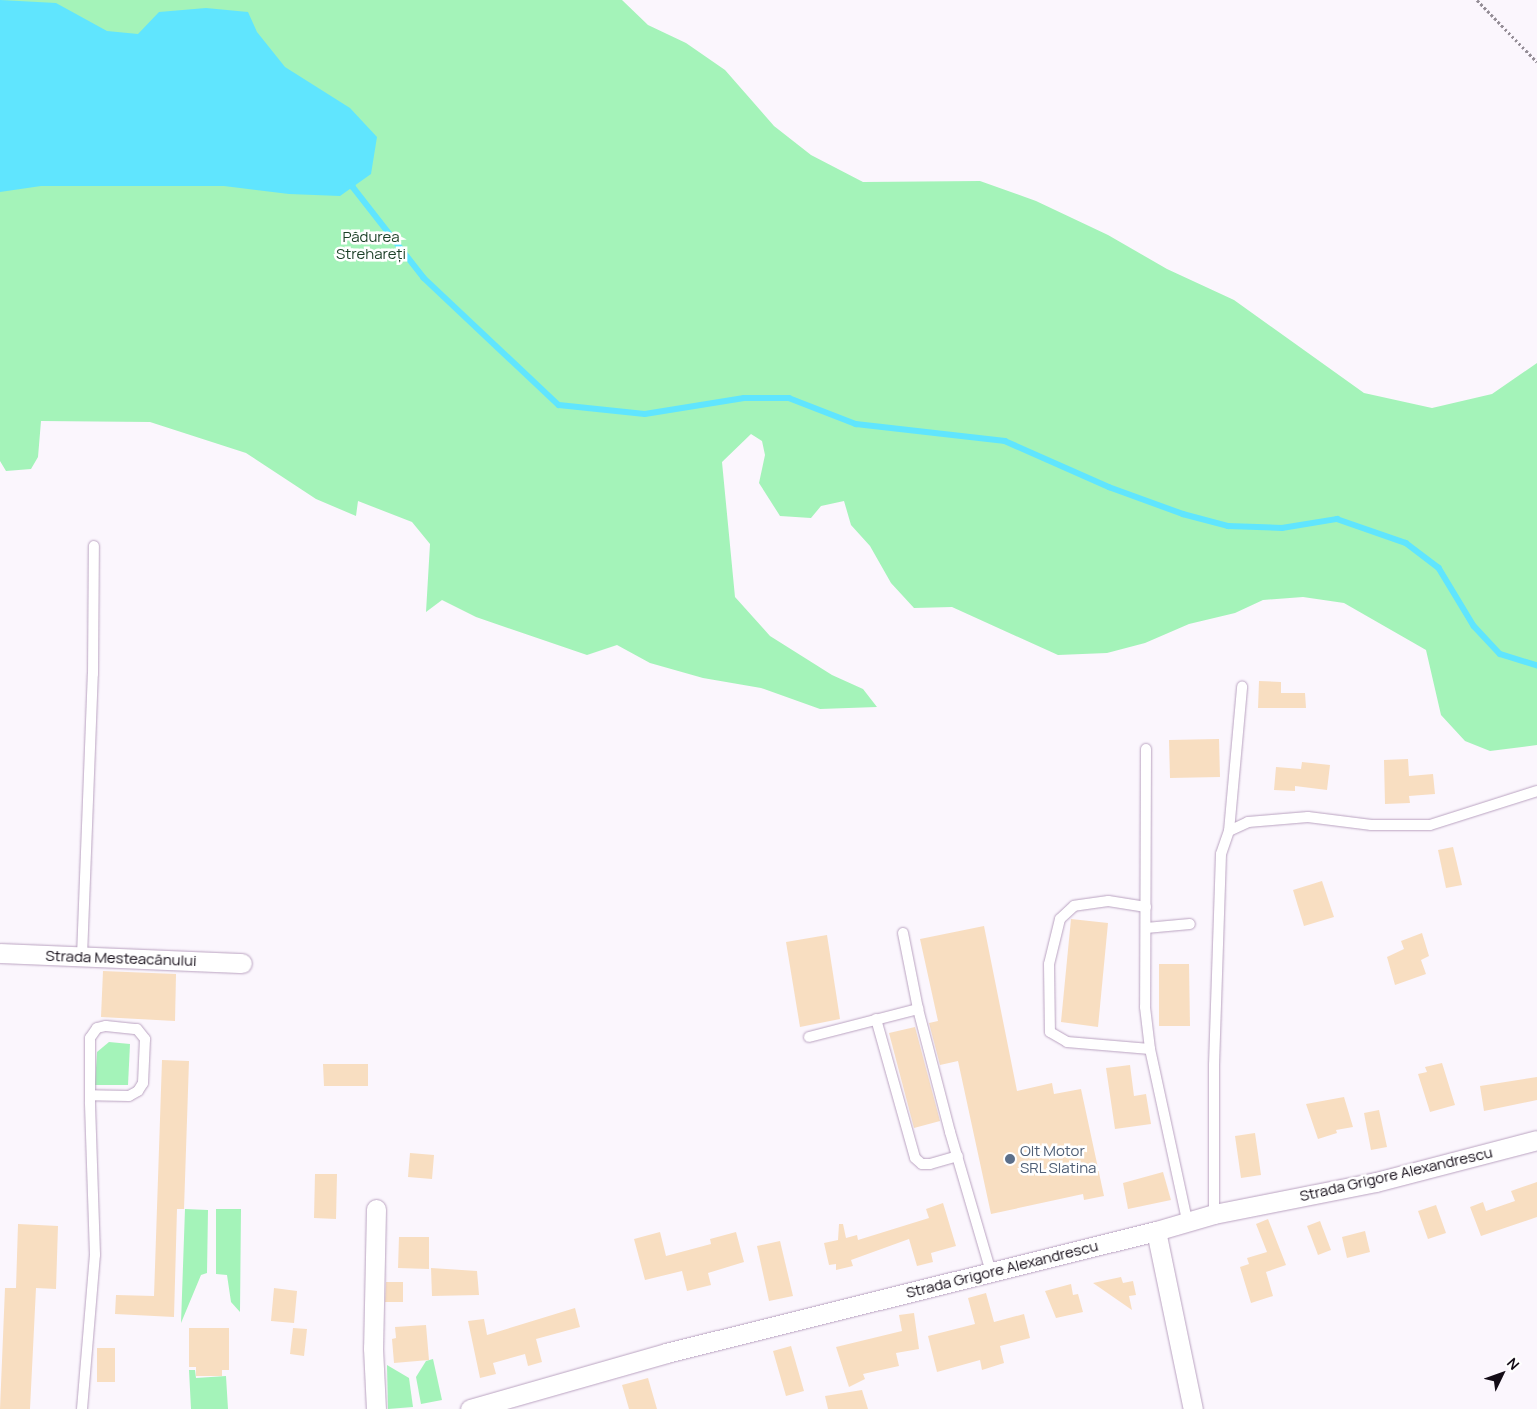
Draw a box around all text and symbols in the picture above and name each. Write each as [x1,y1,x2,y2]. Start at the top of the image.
park label: Pădurea Strehareți [336,227,406,262]
street label: Strada Mesteacănului [45,946,197,970]
place label: Olt Motor SRL Slatina [1020,1141,1097,1176]
street label: Strada Grigore Alexandrescu [1298,1143,1494,1205]
marker: Olt Motor SRL Slatina [1004,1153,1016,1165]
street label: Strada Grigore Alexandrescu [904,1236,1100,1302]
north arrow [1477,1349,1527,1399]
text: N [1503,1354,1524,1374]

